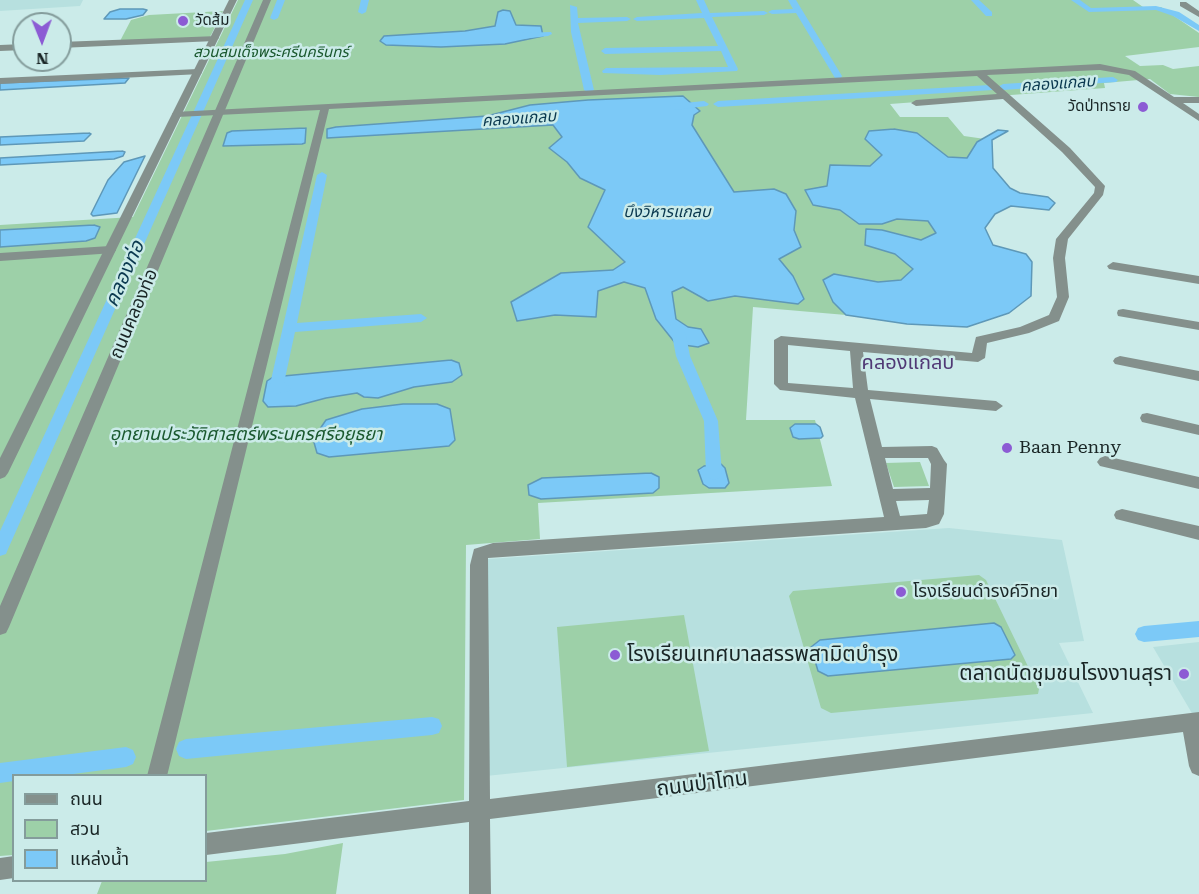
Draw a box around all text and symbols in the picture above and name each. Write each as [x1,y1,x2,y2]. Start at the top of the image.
north arrow [12,12,72,72]
place label: วัดส้ม [195,12,229,30]
marker: วัดส้ม [176,14,190,28]
park label: สวนสมเด็จพระศรีนครินทร์ [193,44,349,62]
text: N [36,49,49,68]
water label: คลองแกลบ [1020,72,1096,96]
place label: วัดป่าทราย [1068,98,1131,116]
marker: วัดป่าทราย [1136,100,1150,114]
water label: คลองแกลบ [481,107,557,131]
water label: บึงวิหารแกลบ [623,202,711,222]
water label: คลองท่อ [100,237,150,311]
street label: ถนนคลองท่อ [105,266,163,362]
district label: คลองแกลบ [862,351,954,375]
park label: อุทยานประวัติศาสตร์พระนครศรีอยุธยา [110,424,382,446]
place label: Baan Penny [1019,437,1121,459]
marker: Baan Penny [1000,441,1014,455]
place label: โรงเรียนดำรงค์วิทยา [913,581,1058,603]
marker: โรงเรียนดำรงค์วิทยา [894,585,908,599]
place label: โรงเรียนเทศบาลสรรพสามิตบำรุง [627,642,898,668]
marker: โรงเรียนเทศบาลสรรพสามิตบำรุง [608,648,622,662]
place label: ตลาดนัดชุมชนโรงงานสุรา [959,661,1172,687]
marker: ตลาดนัดชุมชนโรงงานสุรา [1177,667,1191,681]
street label: ถนนป่าโทน [655,766,749,802]
legend [12,774,207,882]
text: ถนน [70,788,103,809]
text: สวน [70,818,100,839]
text: แหล่งน้ำ [70,848,129,869]

